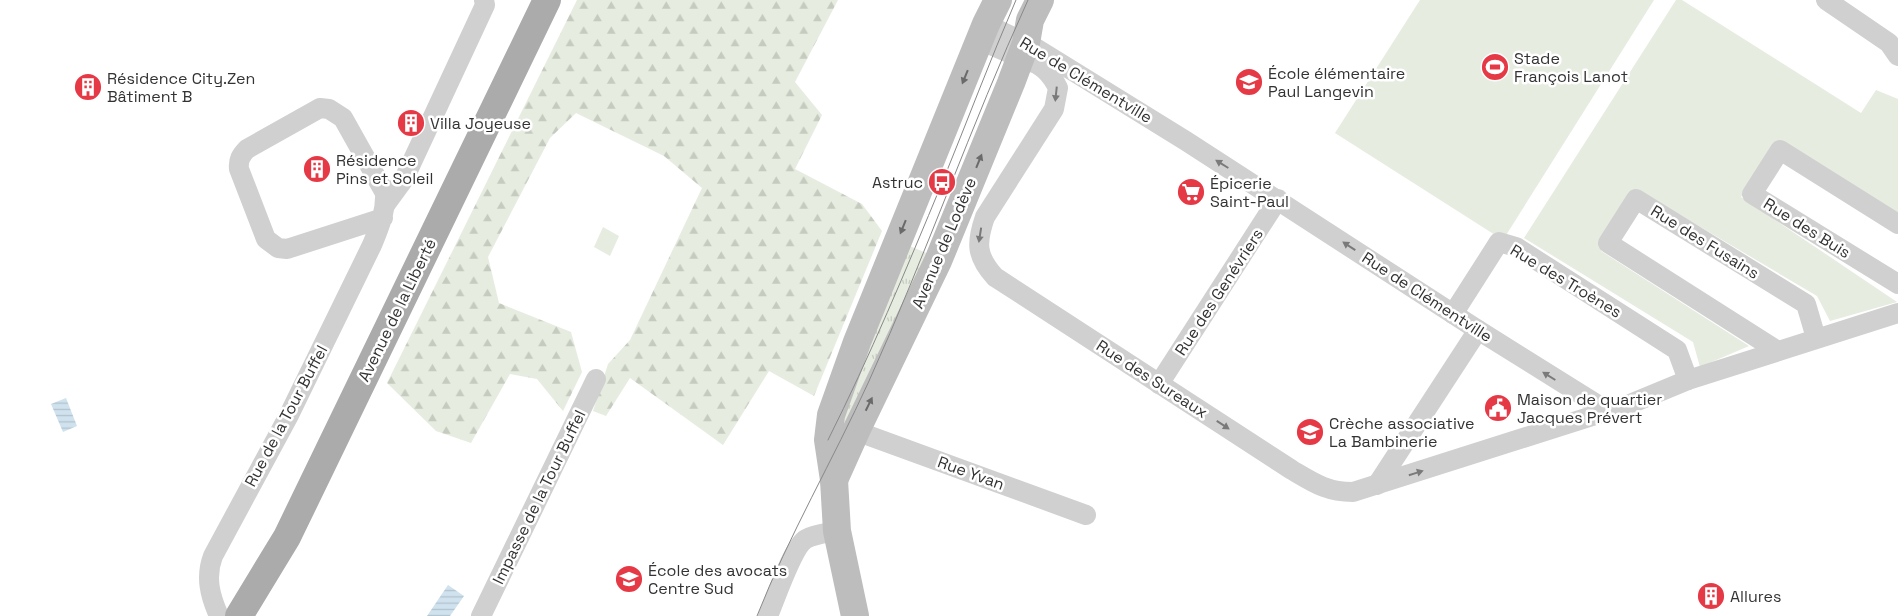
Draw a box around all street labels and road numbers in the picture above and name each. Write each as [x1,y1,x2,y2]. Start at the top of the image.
street label: Rue de Clémentville [1016,32,1156,128]
street label: Avenue de Lodève [907,174,981,312]
street label: Rue des Buis [1760,193,1854,263]
street label: Rue des Fusains [1647,200,1763,284]
street label: Rue des Genévriers [1170,225,1268,359]
street label: Avenue de la Liberté [353,235,441,385]
street label: Rue des Troènes [1506,239,1626,323]
street label: Rue de Clémentville [1358,247,1496,347]
street label: Rue des Sureaux [1092,335,1212,423]
street label: Rue de la Tour Buffel [240,342,332,490]
street label: Impasse de la Tour Buffel [488,406,590,588]
street label: Rue Yvan [935,451,1007,495]

